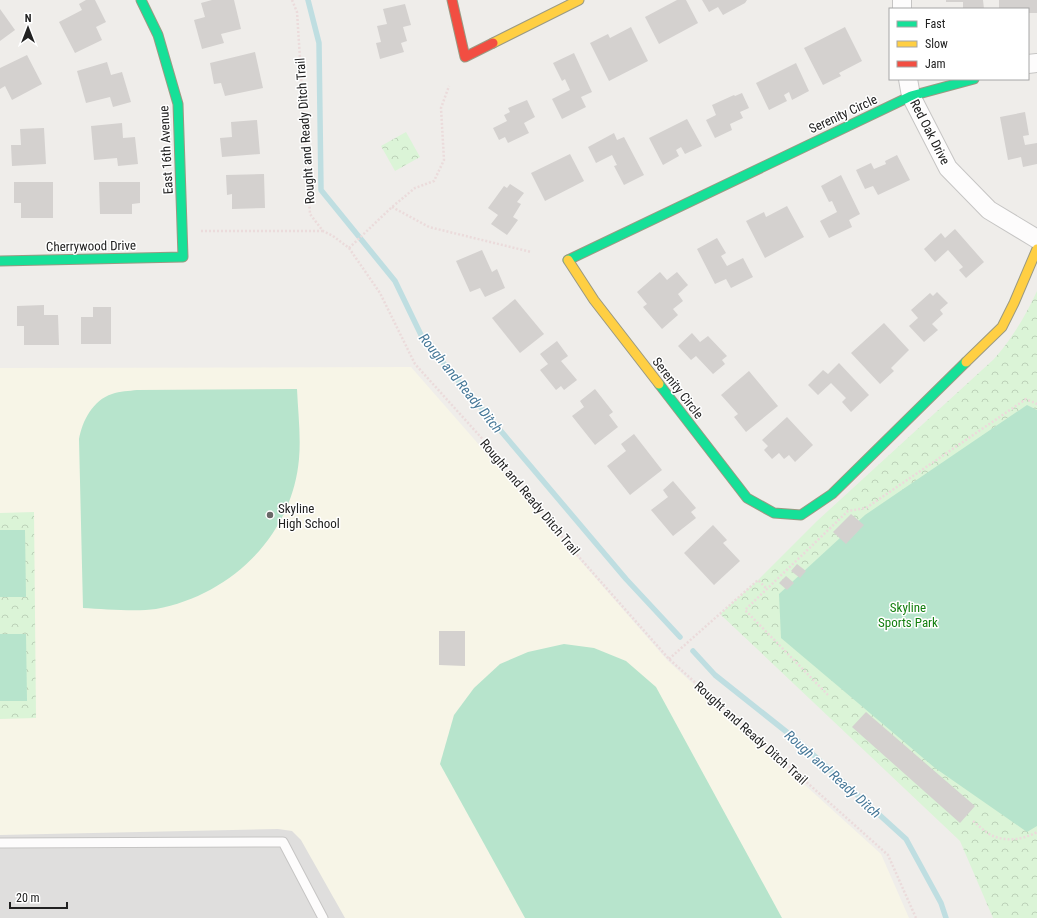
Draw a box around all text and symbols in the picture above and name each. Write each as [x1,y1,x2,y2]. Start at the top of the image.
north arrow [8,8,48,48]
legend [889,8,1029,80]
text: N [25,12,32,25]
text: Fast [925,17,946,31]
text: Slow [925,37,948,51]
street label: Rought and Ready Ditch Trail [292,57,318,205]
text: Jam [925,57,946,71]
street label: Serenity Circle [806,92,880,136]
street label: Red Oak Drive [907,97,953,167]
street label: East 16th Avenue [156,105,176,195]
street label: Cherrywood Drive [46,238,136,254]
water label: Rough and Ready Ditch [416,330,506,436]
street label: Serenity Circle [649,354,707,422]
street label: Rought and Ready Ditch Trail [477,436,583,558]
place label: Skyline High School [278,501,340,531]
marker: Skyline High School [265,510,275,520]
park label: Skyline Sports Park [878,600,938,630]
street label: Rought and Ready Ditch Trail [691,678,811,788]
water label: Rough and Ready Ditch [782,727,884,821]
scale bar [10,884,67,910]
text: 20 m [16,891,40,905]

